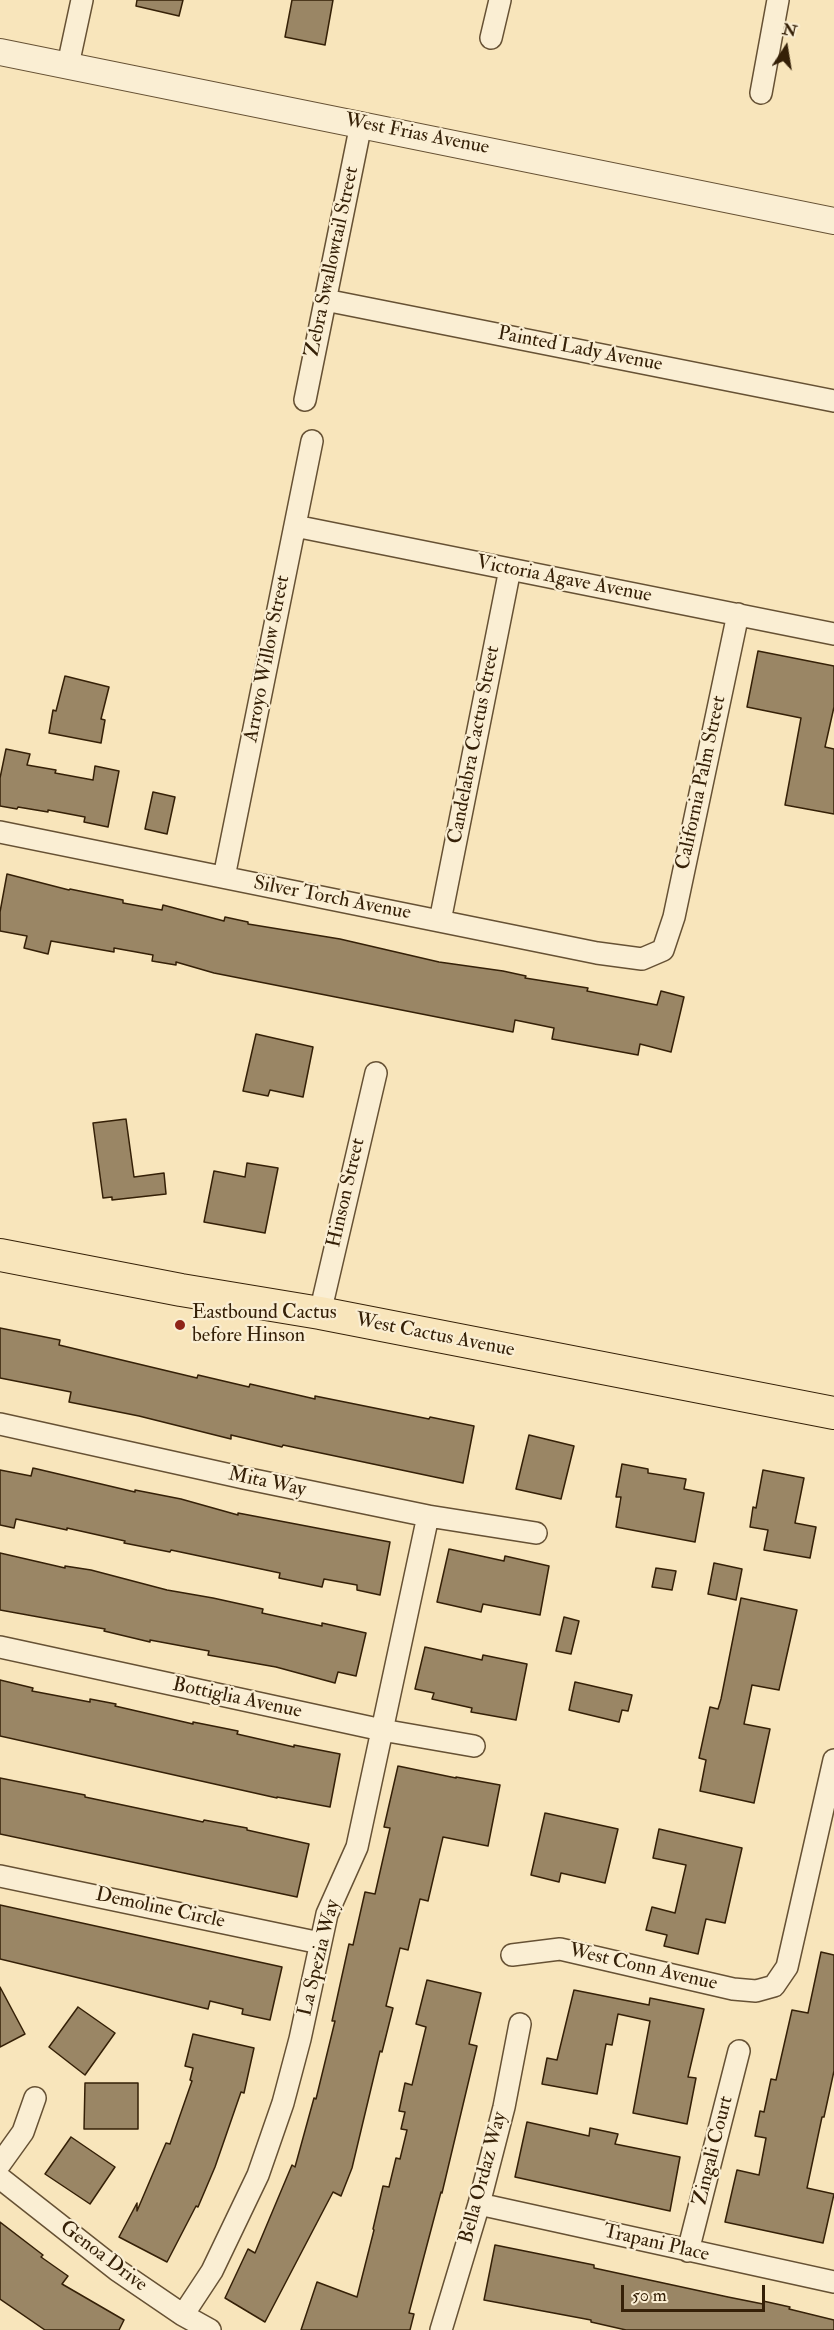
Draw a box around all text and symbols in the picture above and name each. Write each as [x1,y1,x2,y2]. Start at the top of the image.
north arrow [756,18,816,78]
text: N [781,19,799,42]
street label: West Frias Avenue [343,109,491,161]
street label: Zebra Swallowtail Street [301,165,365,359]
street label: Painted Lady Avenue [496,322,664,378]
street label: Victoria Agave Avenue [474,551,654,609]
street label: Arroyo Willow Street [240,573,296,745]
street label: Candelabra Cactus Street [444,644,506,846]
street label: California Palm Street [672,694,732,872]
street label: Silver Torch Avenue [251,872,413,926]
street label: Hinson Street [323,1136,371,1250]
place label: Eastbound Cactus before Hinson [192,1302,337,1349]
street label: West Cactus Avenue [354,1309,516,1363]
marker: Eastbound Cactus before Hinson [173,1318,187,1332]
street label: Mita Way [226,1463,308,1503]
street label: Bottiglia Avenue [170,1674,304,1724]
street label: Demoline Circle [93,1884,227,1934]
street label: La Spezia Way [294,1897,346,2019]
street label: West Conn Avenue [567,1939,719,1997]
street label: Zingali Court [689,2094,739,2208]
street label: Bella Ordaz Way [455,2110,513,2246]
street label: Genoa Drive [55,2216,151,2298]
street label: Trapani Place [601,2220,711,2268]
scale bar [624,2273,768,2311]
text: 50 m [632,2284,667,2307]

